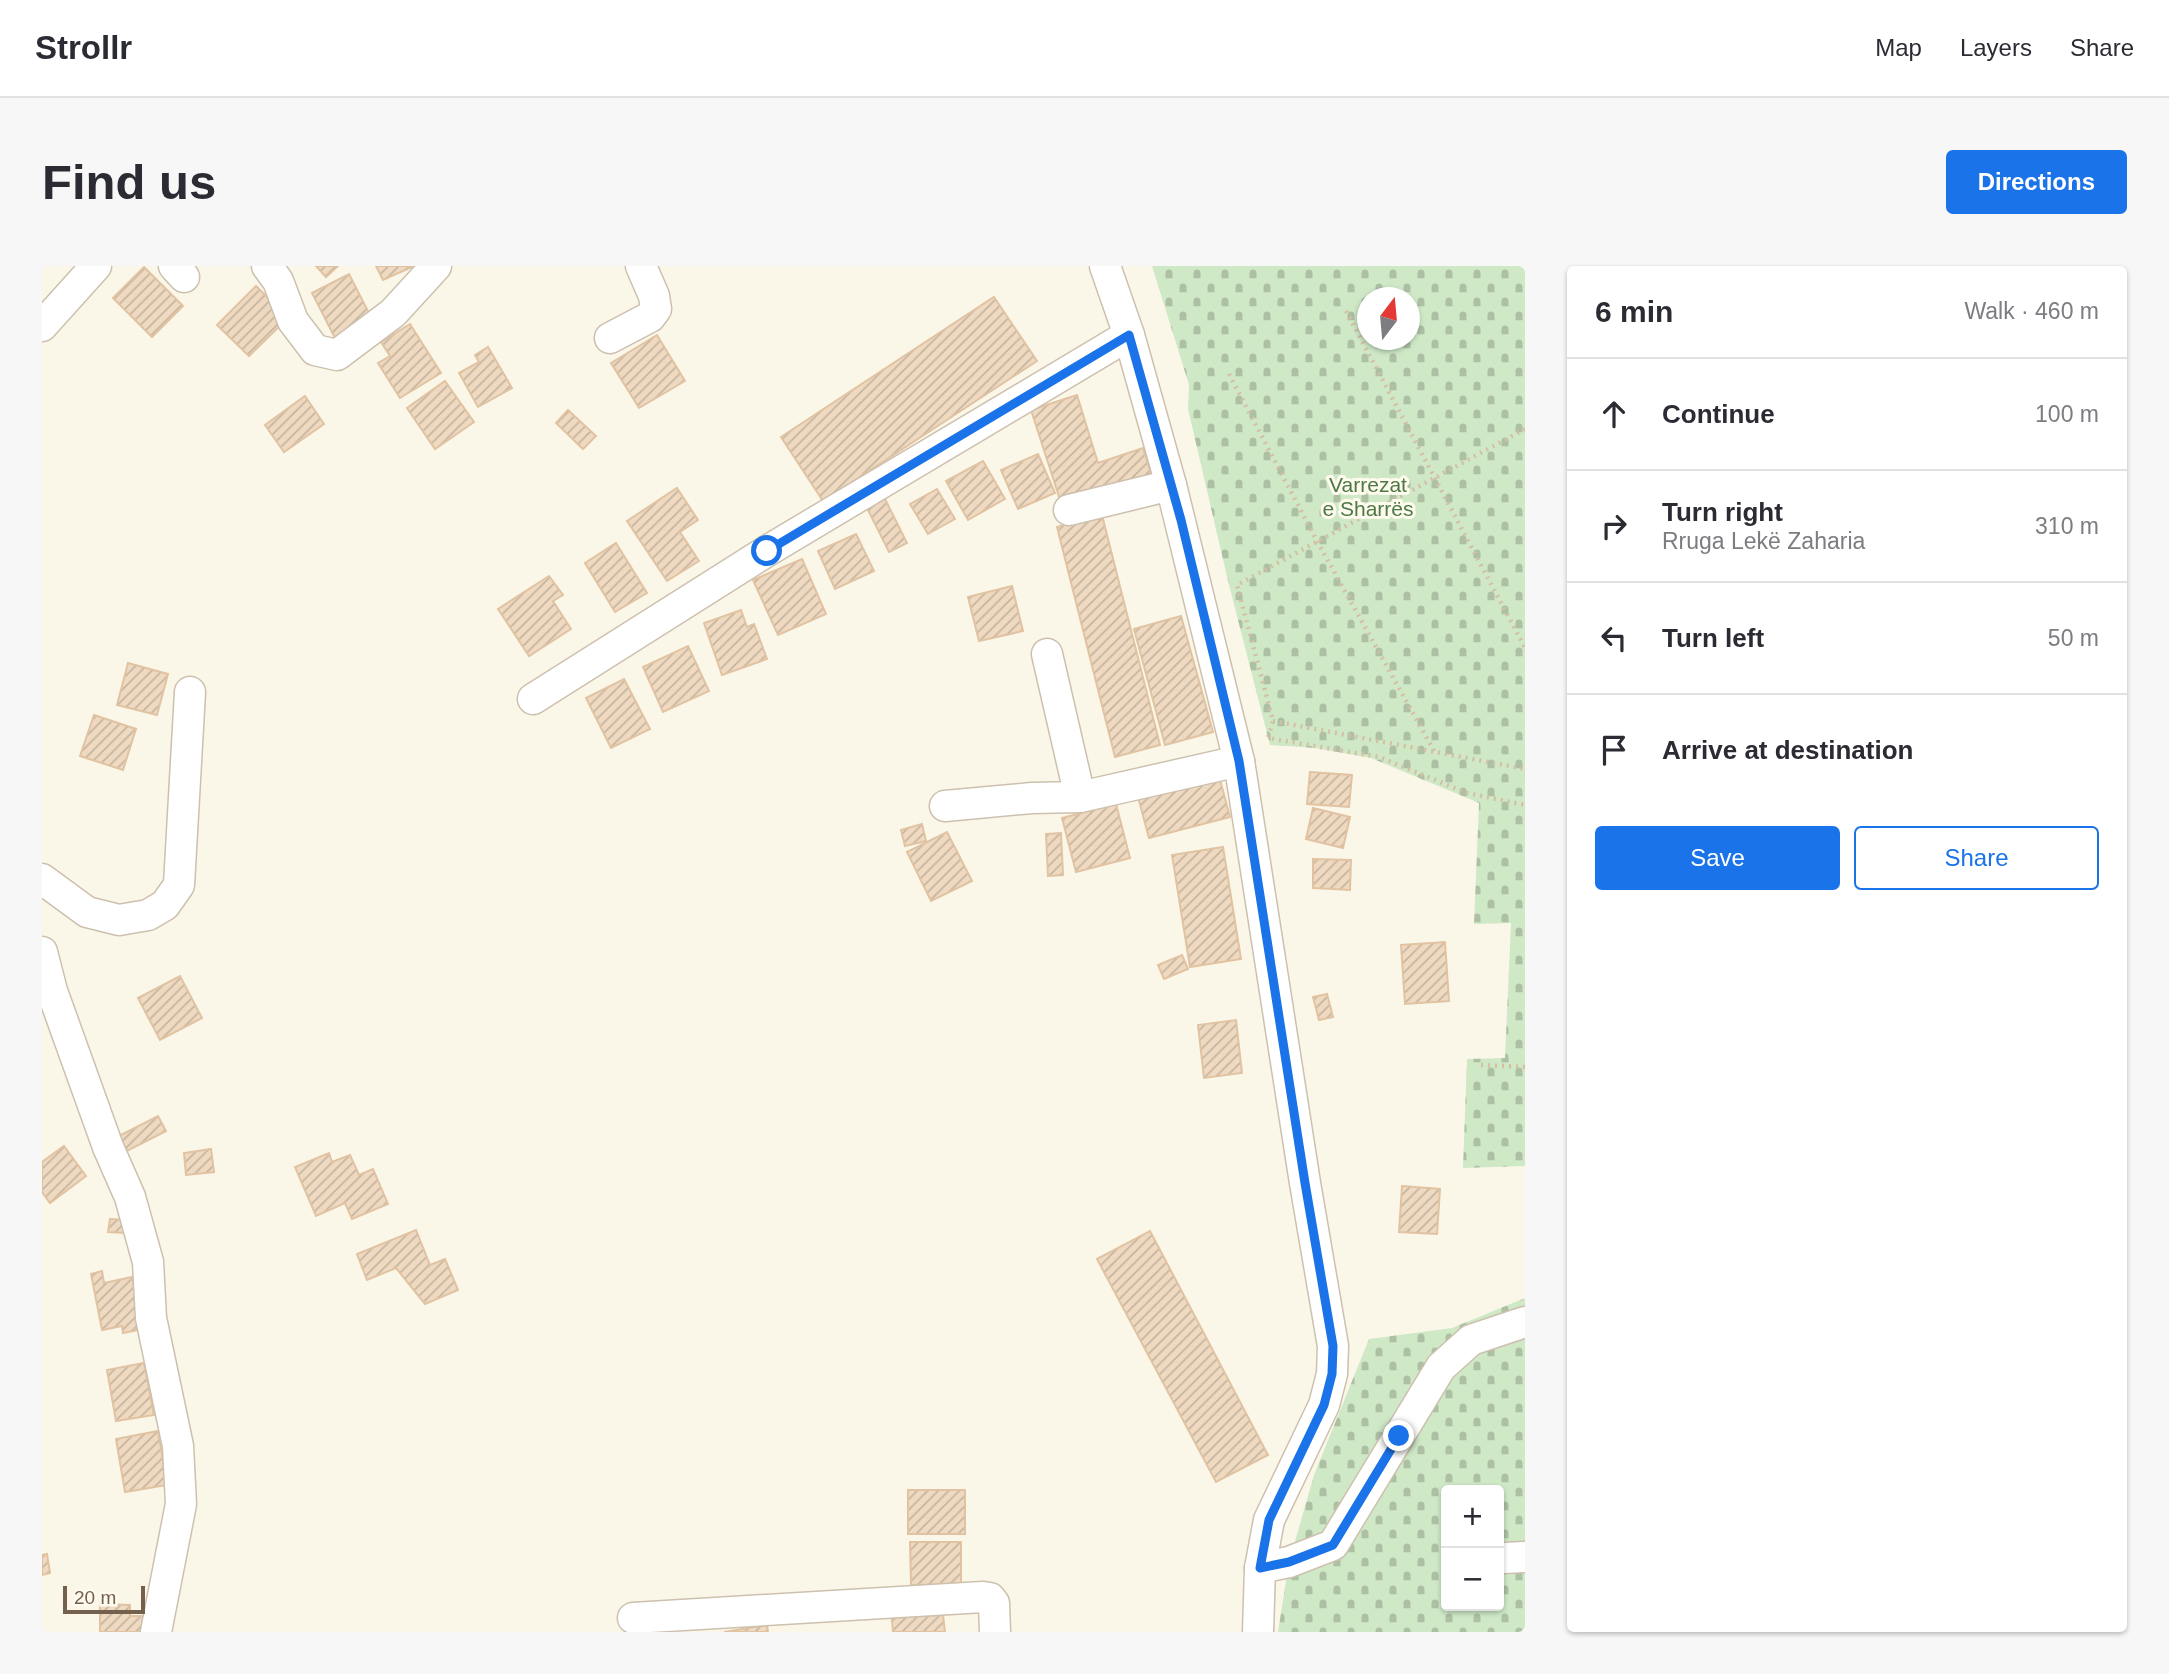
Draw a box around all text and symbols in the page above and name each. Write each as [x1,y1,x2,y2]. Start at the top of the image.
text: Strollr [35,29,132,66]
text: Map [1875,34,1922,61]
text: Layers [1960,34,2032,61]
text: Share [2070,34,2134,61]
button: Directions [1946,150,2127,214]
text: Find us [42,155,216,209]
north arrow [1357,287,1420,350]
text: 6 min [1595,295,1673,328]
text: Walk · 460 m [1964,298,2099,324]
icon: ahead [1595,395,1633,433]
text: Continue [1662,399,1775,429]
text: 100 m [2035,401,2099,427]
park label: Varrezat e Sharrës [1322,473,1414,520]
text: Turn right [1662,497,1783,527]
icon: right [1595,507,1633,545]
text: 310 m [2035,513,2099,539]
text: Rruga Lekë Zaharia [1662,528,1865,554]
route start [751,535,782,566]
icon: left [1595,619,1633,657]
text: Turn left [1662,623,1764,653]
text: 50 m [2048,625,2099,651]
icon: arrive [1595,731,1633,769]
text: Arrive at destination [1662,735,1913,765]
button: Save [1595,826,1840,890]
button: Share [1854,826,2099,890]
route end [1383,1420,1414,1451]
map controls [1441,1485,1504,1611]
button: + [1441,1485,1504,1548]
button: − [1441,1548,1504,1611]
scale bar [63,1583,145,1615]
text: 20 m [74,1587,116,1608]

